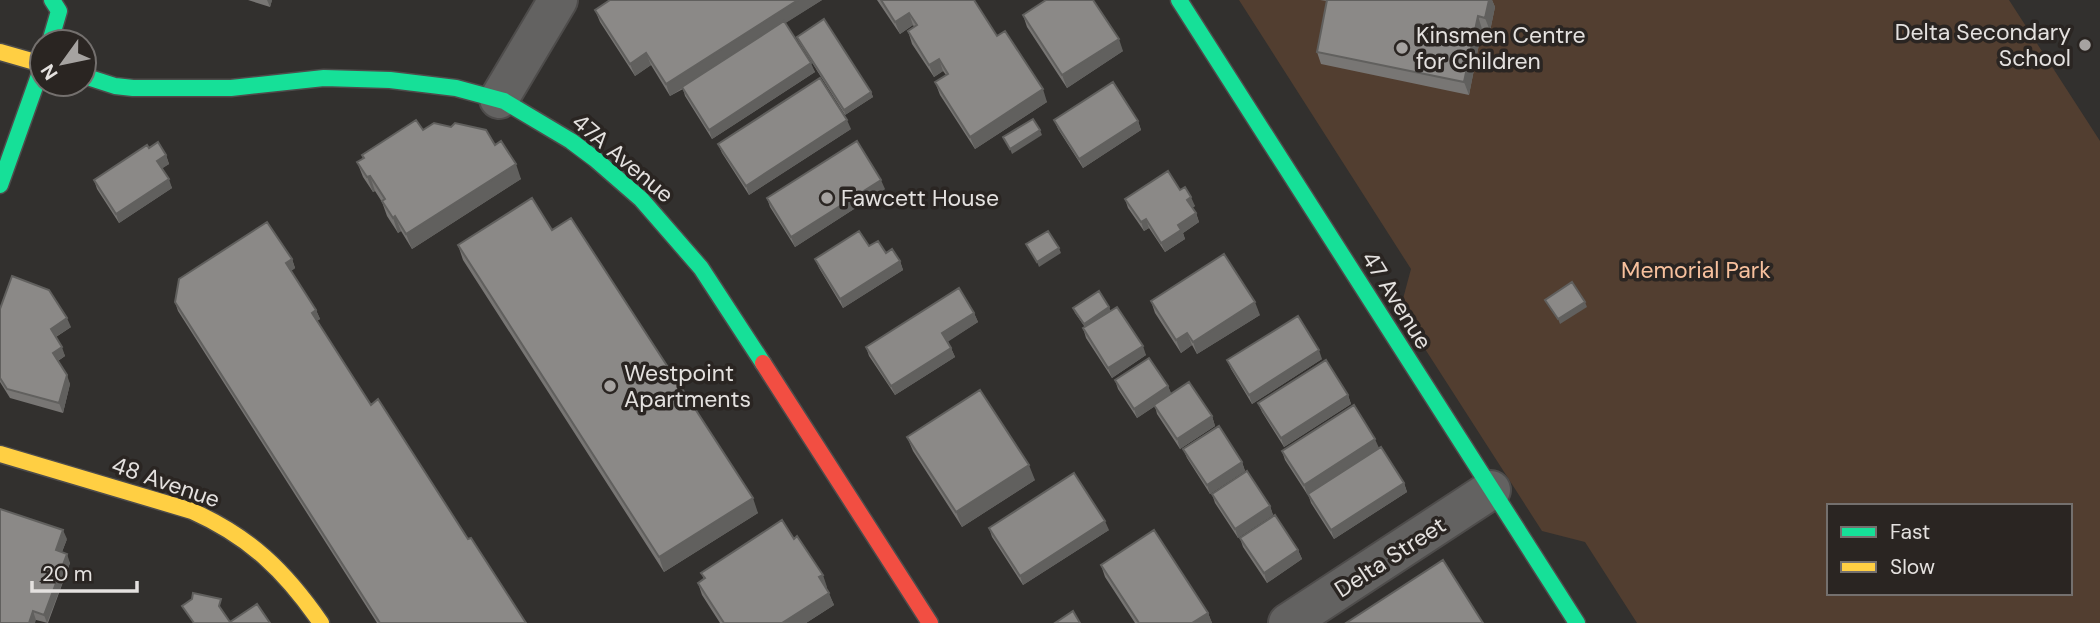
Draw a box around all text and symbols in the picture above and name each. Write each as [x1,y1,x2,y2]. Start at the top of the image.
place label: Delta Secondary School [1895,17,2071,73]
place label: Kinsmen Centre for Children [1416,20,1586,76]
north arrow [28,28,98,98]
marker: Delta Secondary School [2077,37,2093,53]
marker: Kinsmen Centre for Children [1394,40,1410,56]
text: N [35,59,63,85]
street label: 47A Avenue [566,107,680,209]
place label: Fawcett House [841,183,999,213]
marker: Fawcett House [819,190,835,206]
street label: 47 Avenue [1355,245,1439,355]
park label: Memorial Park [1621,255,1771,285]
place label: Westpoint Apartments [624,358,751,414]
marker: Westpoint Apartments [602,378,618,394]
street label: 48 Avenue [108,450,224,514]
legend [1827,504,2072,595]
street label: Delta Street [1329,510,1451,604]
text: Fast [1890,518,1930,546]
scale bar [32,550,136,594]
text: Slow [1890,553,1935,581]
text: 20 m [42,560,93,588]

